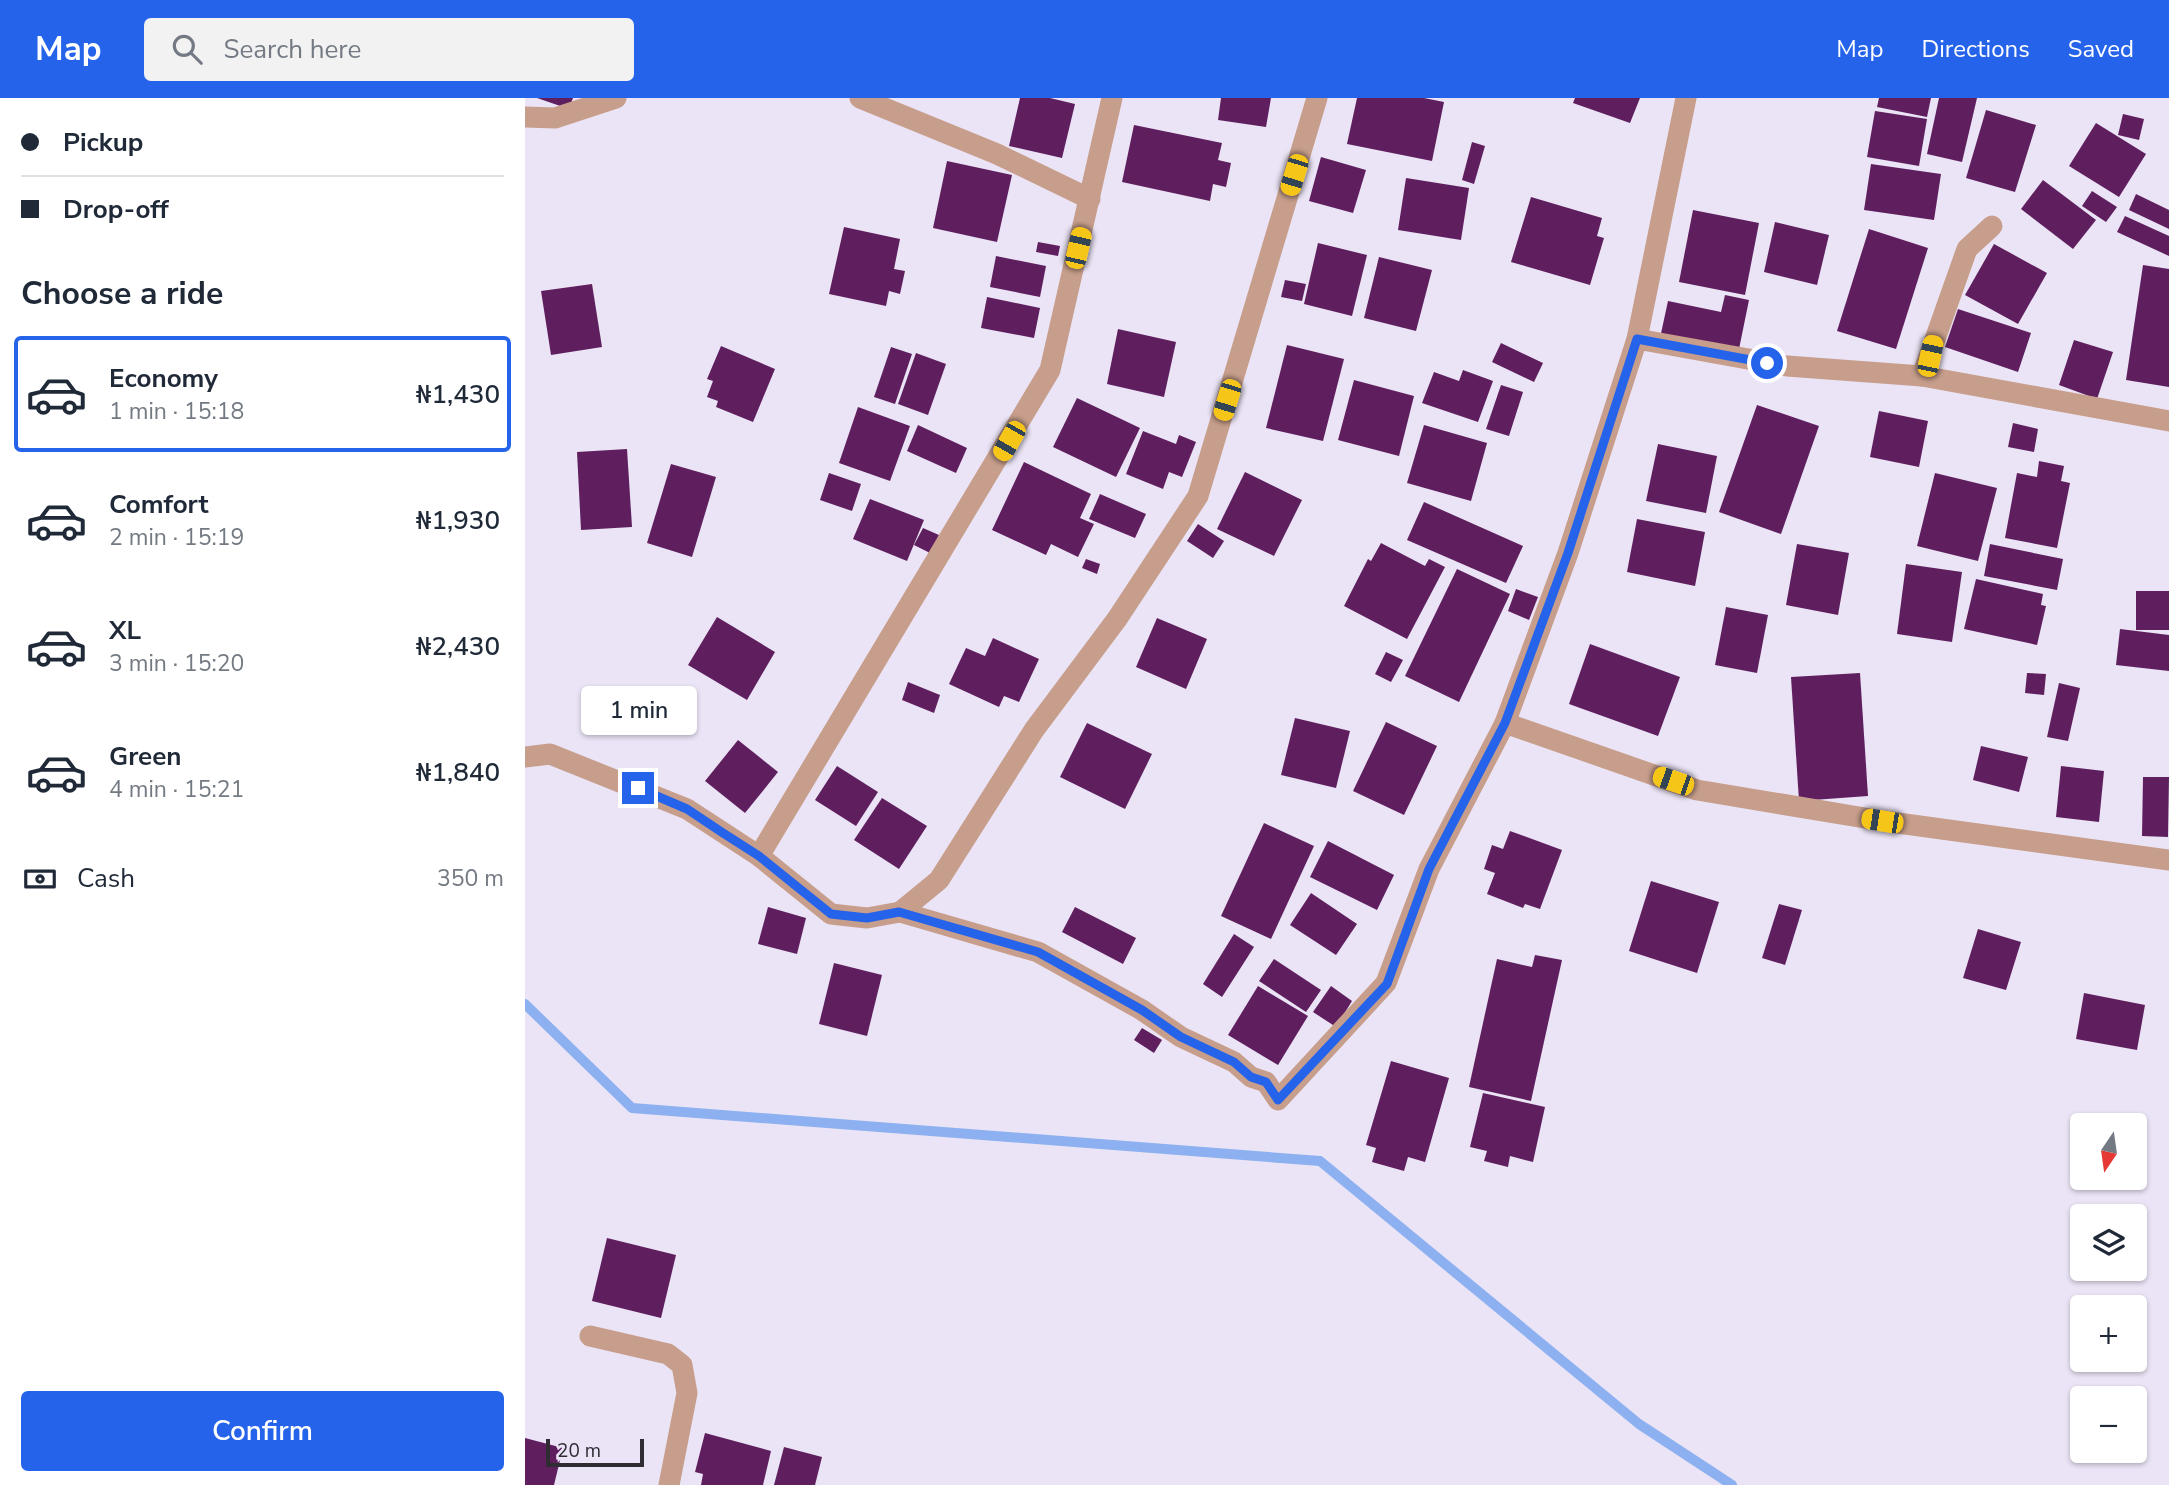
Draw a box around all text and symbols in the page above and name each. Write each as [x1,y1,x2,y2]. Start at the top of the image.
search box [144,18,634,81]
text: Map [35,27,102,72]
icon: search [168,30,206,68]
text: Search here [224,32,361,67]
text: Map [1836,33,1883,65]
text: Directions [1921,33,2030,65]
text: Saved [2068,33,2134,65]
text: Pickup [63,125,143,160]
car [1278,152,1311,198]
text: Drop-off [63,192,169,227]
car [1064,225,1093,271]
text: Choose a ride [21,272,223,315]
car [1916,333,1945,379]
route start [1751,347,1783,379]
text: Economy [109,361,218,396]
icon: car [25,363,88,426]
text: ₦1,430 [416,377,500,412]
car [1211,377,1244,423]
text: 1 min · 15:18 [109,396,244,427]
car [990,418,1029,464]
text: Comfort [109,487,209,522]
icon: car [25,489,88,552]
text: ₦1,930 [416,503,500,538]
text: 2 min · 15:19 [109,522,244,553]
text: XL [109,613,141,648]
icon: car [25,615,88,678]
text: ₦2,430 [416,629,500,664]
text: 3 min · 15:20 [109,648,244,679]
callout: 1 min [580,686,696,736]
text: 1 min [610,695,668,726]
text: Green [109,739,182,774]
icon: car [25,741,88,804]
text: ₦1,840 [416,755,500,790]
car [1650,764,1697,798]
route end [622,772,654,804]
text: 4 min · 15:21 [109,774,244,805]
car [1860,807,1905,835]
icon: cash [21,860,59,898]
text: Cash [77,861,135,896]
text: 350 m [437,863,504,894]
north arrow [2070,1113,2147,1190]
map controls [2070,1113,2147,1463]
button: layers [2070,1204,2147,1281]
button: + [2070,1295,2147,1372]
button: − [2070,1386,2147,1463]
button: Confirm [21,1391,504,1471]
scale bar [546,1436,644,1468]
text: 20 m [557,1438,601,1464]

